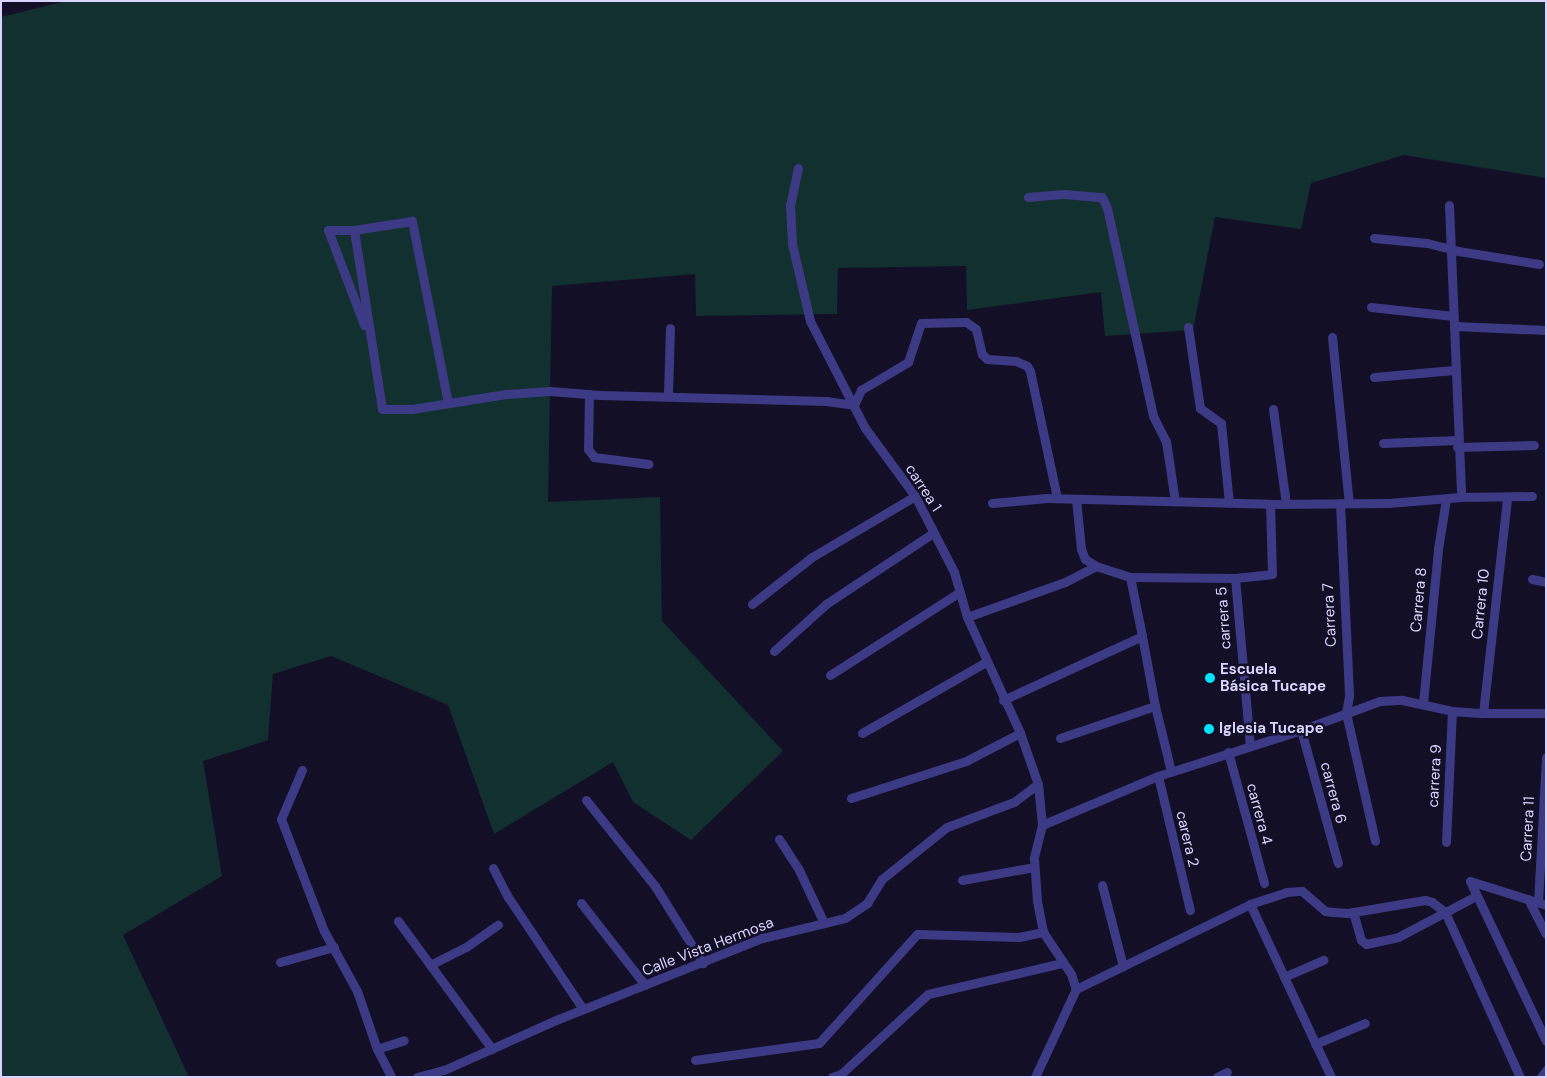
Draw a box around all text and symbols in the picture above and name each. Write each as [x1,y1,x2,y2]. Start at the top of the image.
street label: carrea 1 [901,461,945,515]
street label: Carrera 8 [1407,567,1431,633]
street label: Carrera 10 [1468,568,1494,640]
street label: Carrera 7 [1319,583,1341,647]
street label: carrera 5 [1213,586,1235,650]
place label: Escuela Básica Tucape [1220,660,1326,695]
marker: Escuela Básica Tucape [1204,672,1216,684]
place label: Iglesia Tucape [1219,720,1324,738]
marker: Iglesia Tucape [1203,723,1215,735]
street label: carrera 9 [1424,744,1446,808]
street label: carrera 6 [1316,760,1350,826]
street label: carrera 4 [1242,781,1276,847]
street label: Carrera 11 [1517,796,1539,862]
street label: carera 2 [1172,809,1202,869]
street label: Calle Vista Hermosa [640,914,776,980]

